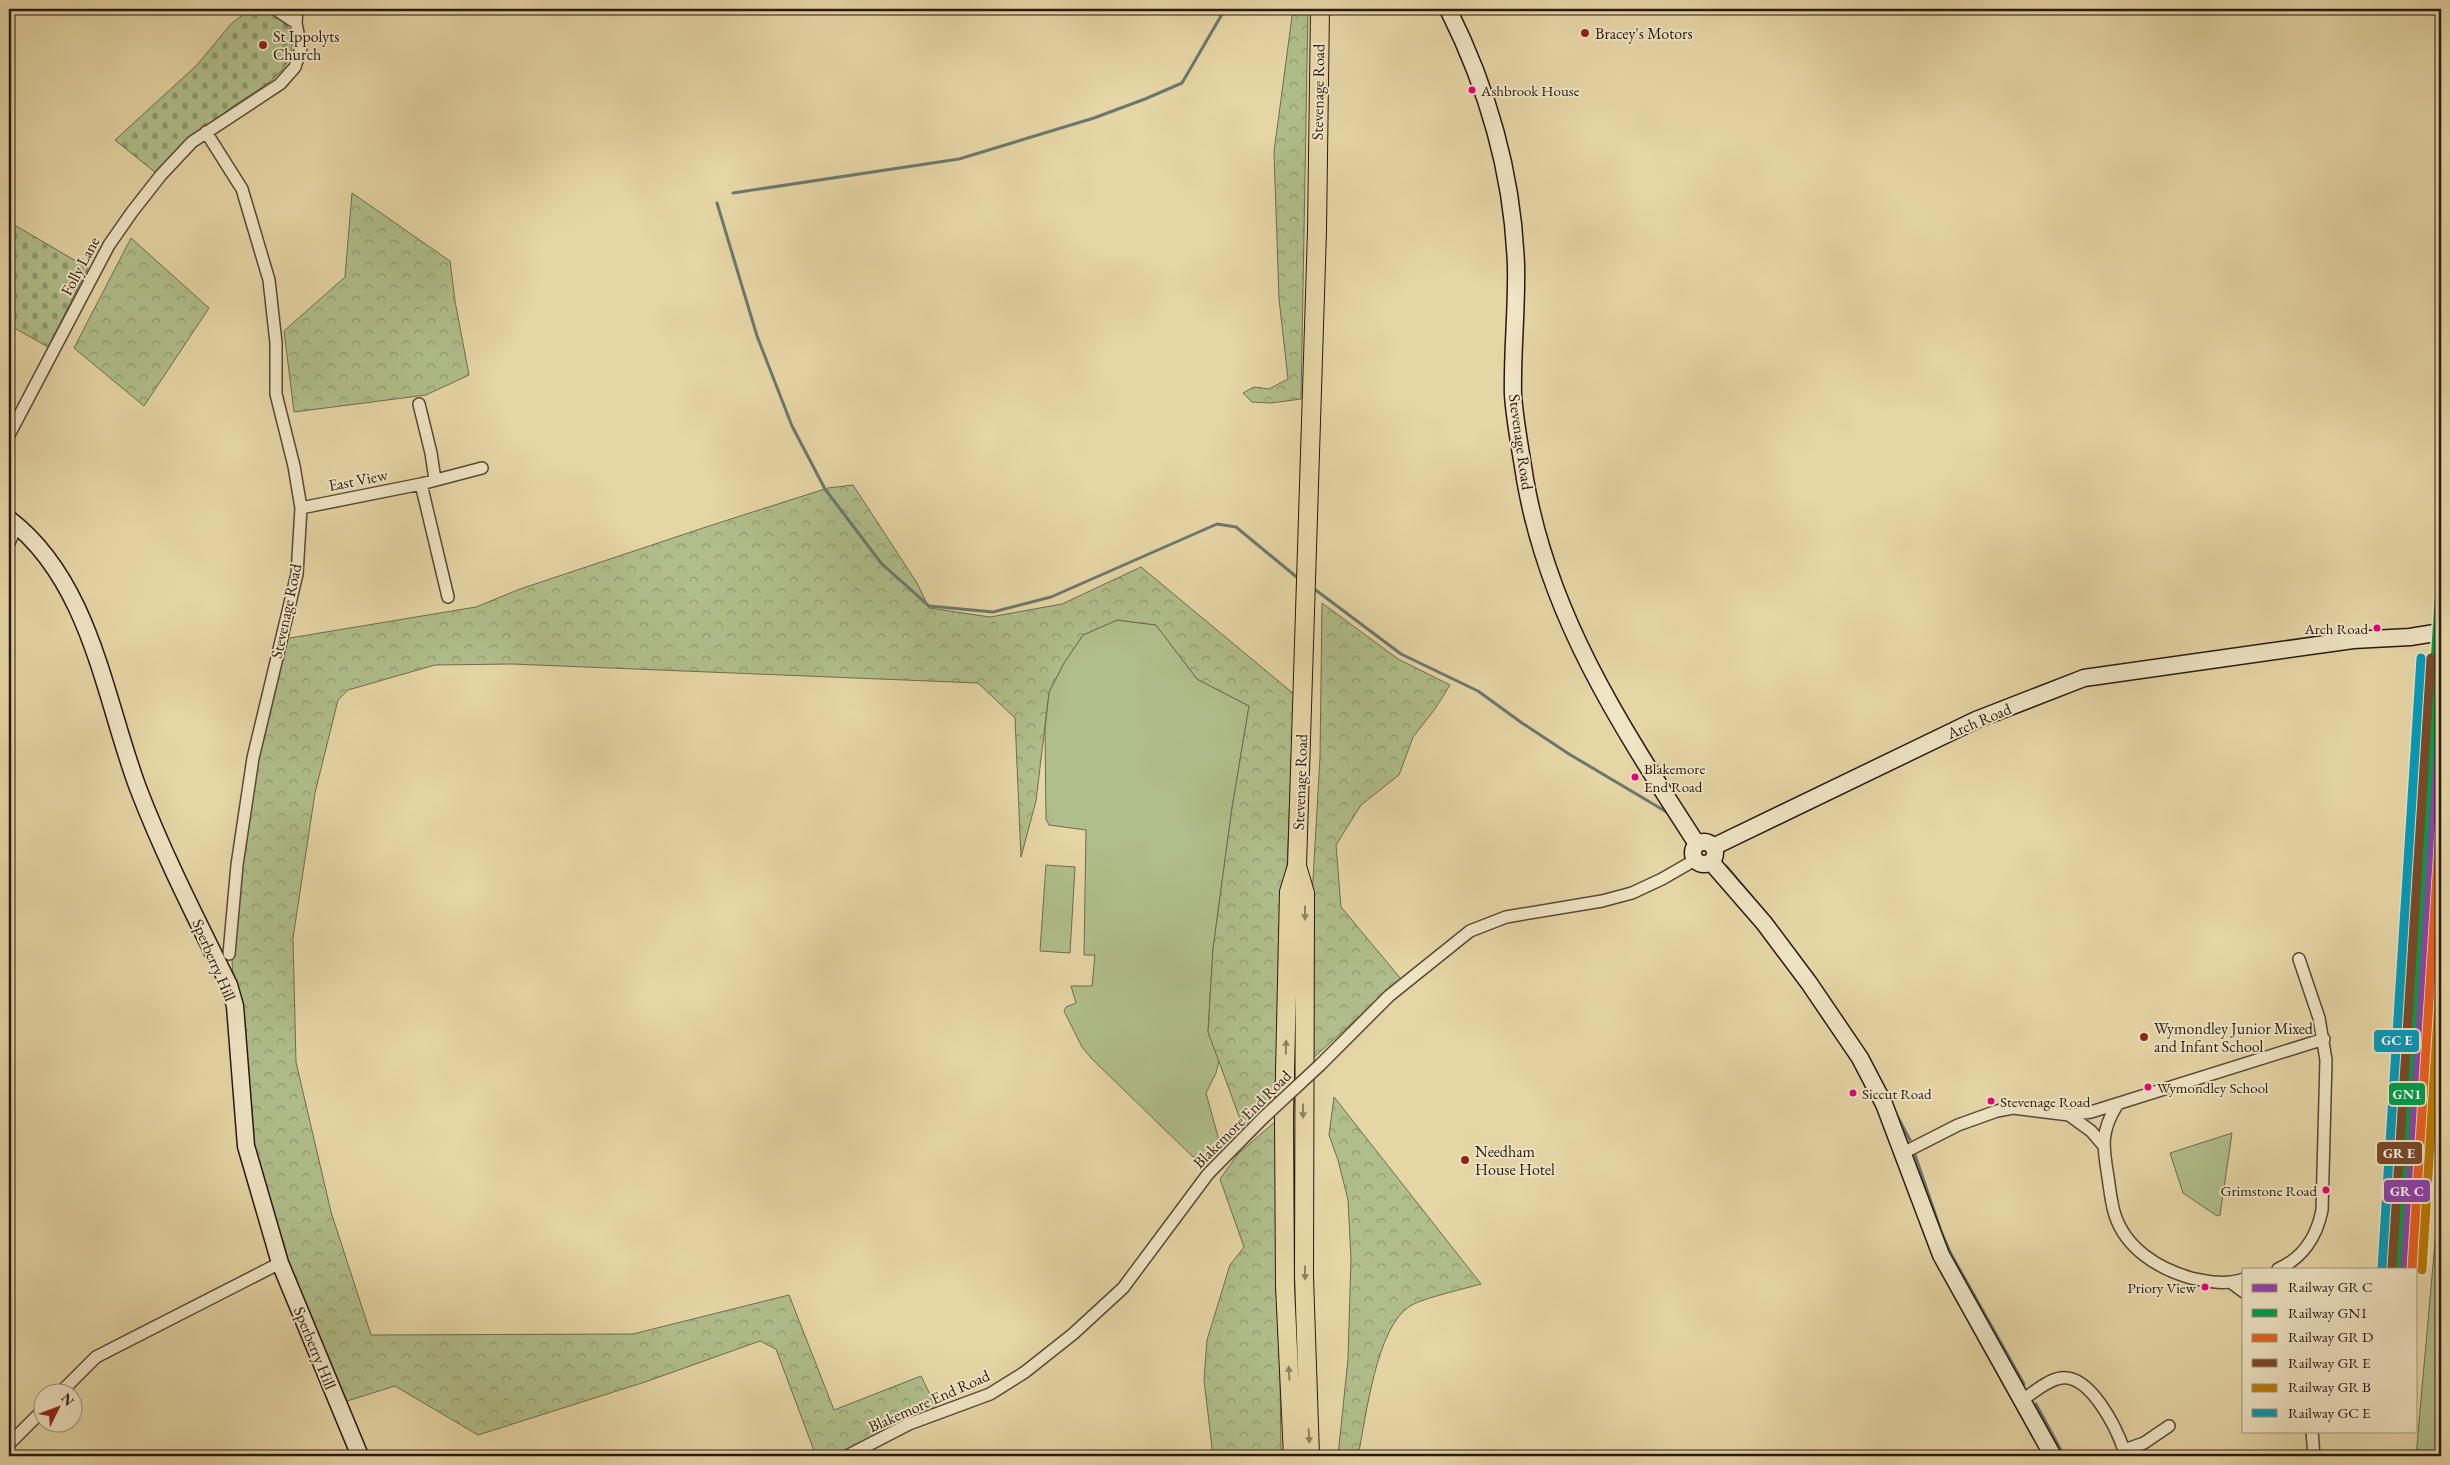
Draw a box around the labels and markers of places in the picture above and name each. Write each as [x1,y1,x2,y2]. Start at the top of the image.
place label: Bracey's Motors [1595,23,1693,44]
place label: St Ippolyts Church [273,26,339,65]
marker: Bracey's Motors [1579,27,1591,39]
marker: St Ippolyts Church [257,39,269,51]
place label: Ashbrook House [1480,81,1580,100]
marker: Ashbrook House [1467,85,1477,95]
place label: Arch Road [2303,619,2368,638]
marker: Arch Road [2372,623,2382,633]
place label: Blakemore End Road [1644,759,1705,796]
marker: Blakemore End Road [1630,772,1640,782]
place label: Wymondley Junior Mixed and Infant School [2154,1018,2314,1057]
marker: Wymondley Junior Mixed and Infant School [2138,1031,2150,1043]
place label: Wymondley School [2157,1078,2269,1097]
marker: Wymondley School [2143,1082,2153,1092]
place label: Siccut Road [1862,1084,1932,1103]
marker: Siccut Road [1848,1088,1858,1098]
place label: Stevenage Road [2000,1092,2091,1111]
marker: Stevenage Road [1986,1096,1996,1106]
place label: Needham House Hotel [1475,1141,1555,1180]
marker: Needham House Hotel [1459,1154,1471,1166]
place label: Grimstone Road [2221,1181,2317,1200]
marker: Grimstone Road [2321,1185,2331,1195]
place label: Priory View [2127,1278,2197,1297]
marker: Priory View [2200,1282,2210,1292]

